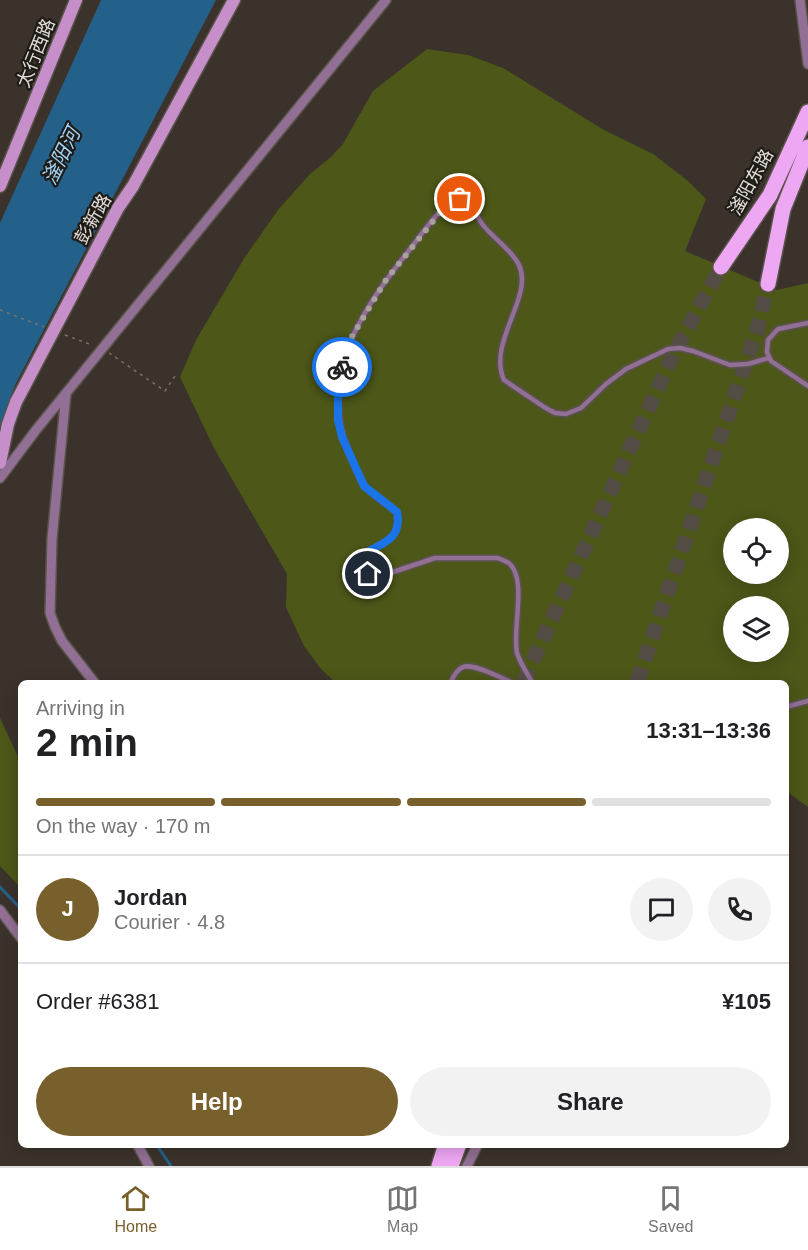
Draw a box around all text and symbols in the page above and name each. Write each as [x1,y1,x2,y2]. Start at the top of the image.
street label: 太行西路 [13,16,59,90]
water label: 滏阳河 [38,121,86,188]
street label: 滏阳东路 [725,146,777,218]
pin [434,173,485,224]
icon: bag [443,182,476,215]
street label: 彭新路 [71,191,115,247]
courier [312,337,372,397]
icon: bike [326,351,359,384]
map controls [723,518,789,662]
button: locate [723,518,789,584]
pin [342,548,393,599]
icon: home [351,557,384,590]
button: layers [723,596,789,662]
text: Arriving in [36,697,125,719]
text: 13:31–13:36 [646,718,771,743]
text: 2 min [36,721,138,764]
text: On the way · 170 m [36,815,211,837]
button: chat [630,878,693,941]
button: phone [708,878,771,941]
text: Jordan [114,885,187,910]
text: J [61,896,74,921]
text: Courier · 4.8 [114,911,225,933]
text: Order #6381 [36,989,160,1014]
text: ¥105 [722,989,771,1014]
button: Help [36,1067,398,1136]
button: Share [410,1067,771,1136]
tab: Home [114,1182,157,1236]
tab: Map [386,1182,419,1236]
tab: Saved [648,1182,693,1236]

